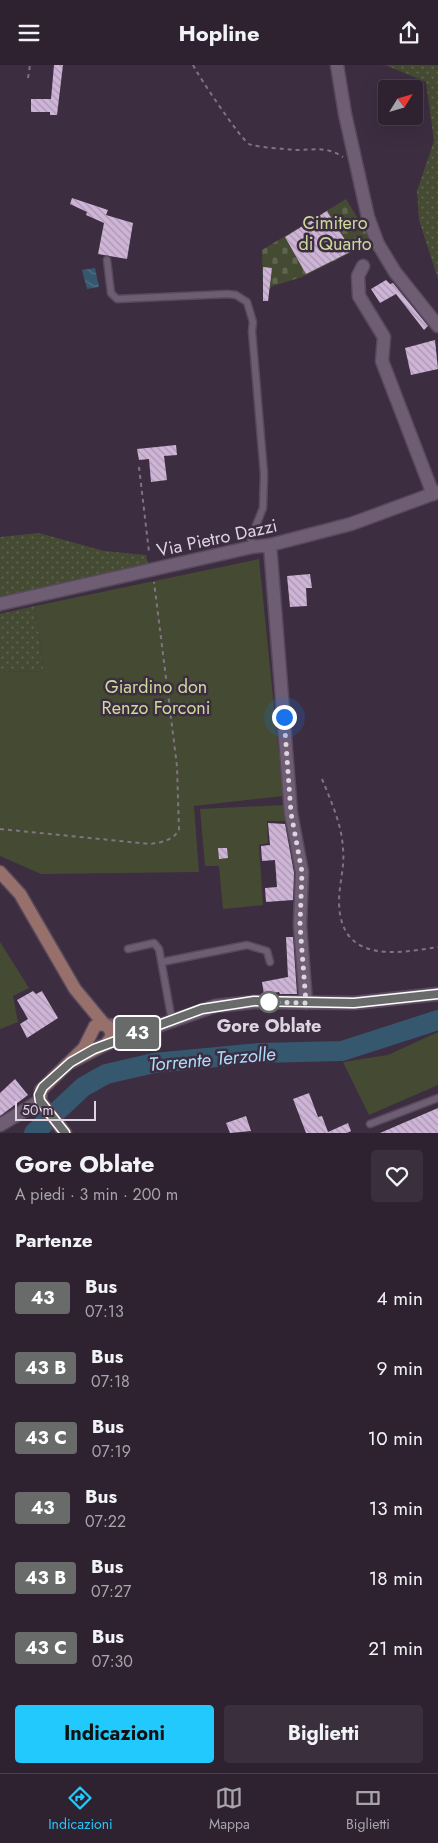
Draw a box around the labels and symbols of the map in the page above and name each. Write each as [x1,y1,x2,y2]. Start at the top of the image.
north arrow [378,80,422,125]
park label: Cimitero di Quarto [299,210,372,257]
street label: Via Pietro Dazzi [154,513,280,563]
park label: Giardino don Renzo Forconi [102,674,210,721]
your location [272,705,297,730]
marker: Gore Oblate [258,991,280,1013]
place label: Gore Oblate [217,1013,321,1039]
line badge: 43 [114,1017,160,1049]
water label: Torrente Terzolle [147,1040,277,1078]
scale bar [15,1098,96,1121]

